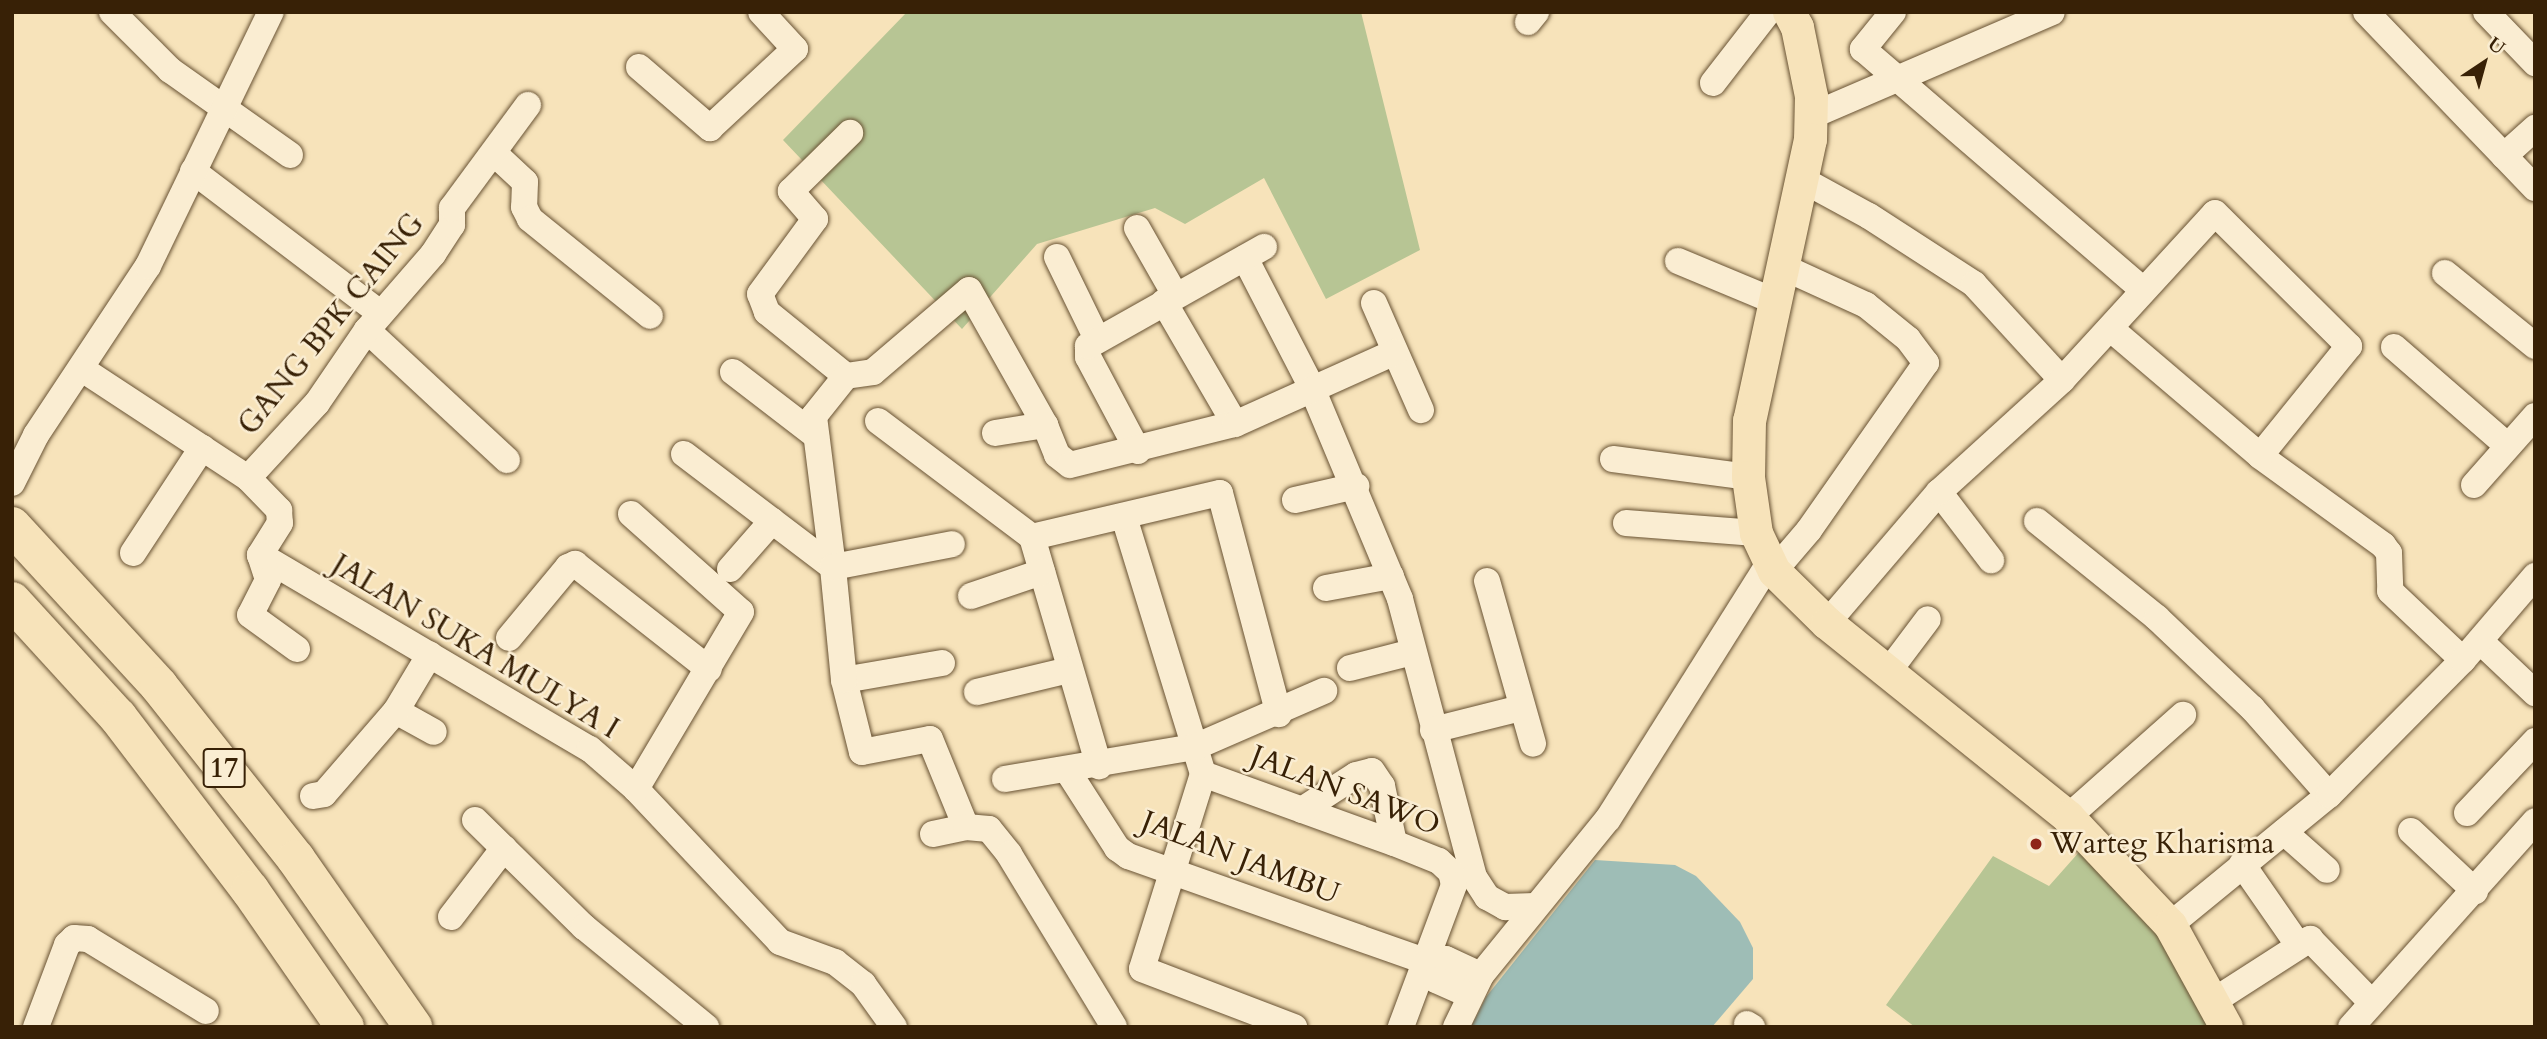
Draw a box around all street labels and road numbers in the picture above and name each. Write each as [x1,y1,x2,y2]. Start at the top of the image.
street label: GANG BPK CAING [231,206,431,442]
street label: JALAN SUKA MULYA I [325,547,625,747]
street label: JALAN SAWO [1245,738,1445,844]
road number: 17 [201,744,247,792]
street label: JALAN JAMBU [1136,804,1344,912]

